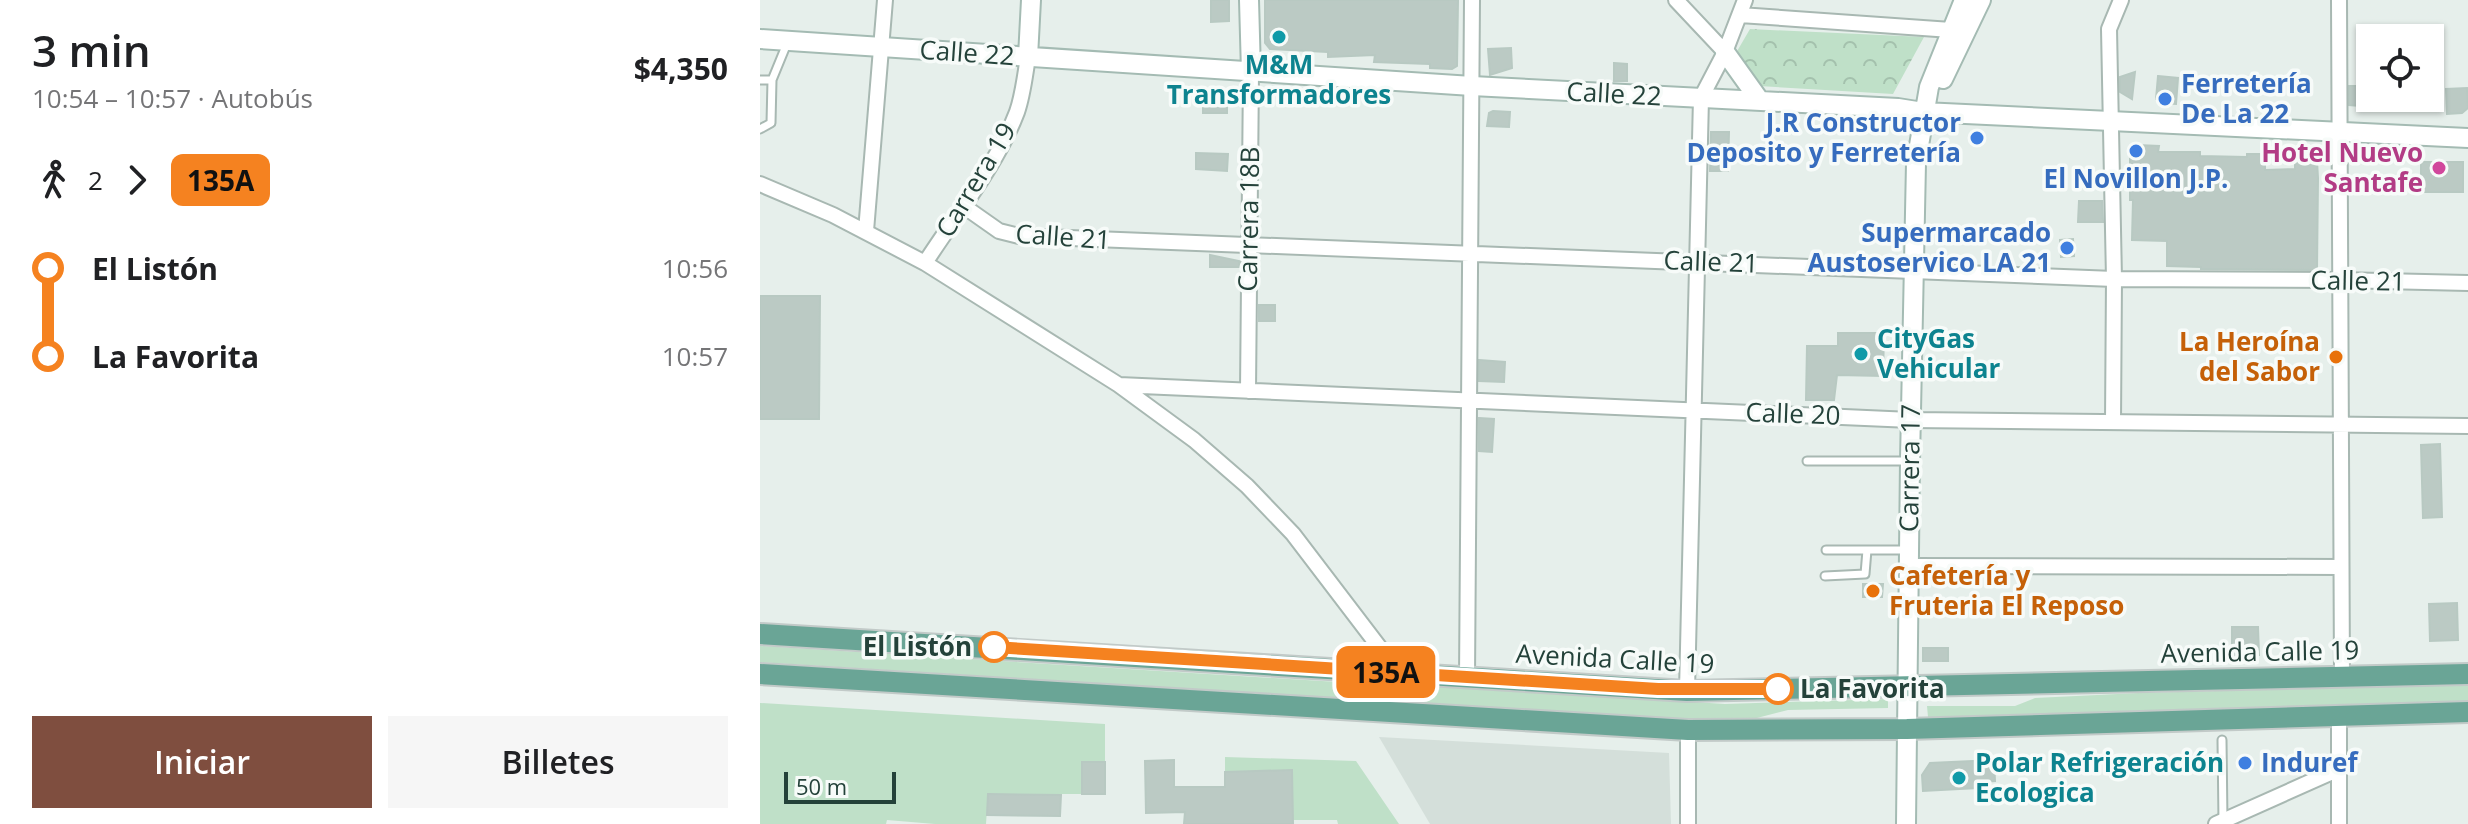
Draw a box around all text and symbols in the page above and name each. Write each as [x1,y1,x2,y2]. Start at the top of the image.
text: 3 min [32,20,151,80]
map controls [2356,24,2444,112]
button: locate [2356,24,2444,112]
marker: M&M Transformadores [1270,28,1288,46]
street label: Calle 22 [918,31,1016,73]
place label: M&M Transformadores [1167,46,1391,112]
text: $4,350 [634,48,728,89]
place label: Ferretería De La 22 [2181,65,2312,131]
street label: Calle 22 [1566,73,1662,113]
text: 10:54 – 10:57 · Autobús [32,80,313,116]
marker: Ferretería De La 22 [2156,90,2174,108]
place label: J.R Constructor Deposito y Ferretería [1687,104,1961,170]
street label: Carrera 19 [927,115,1024,244]
marker: J.R Constructor Deposito y Ferretería [1968,129,1986,147]
place label: Hotel Nuevo Santafe [2261,134,2423,200]
marker: El Novillon J.P. [2127,142,2145,160]
street label: Carrera 18B [1229,146,1267,292]
icon: walk [32,158,76,202]
icon: forward [115,158,159,202]
marker: Hotel Nuevo Santafe [2430,159,2448,177]
place label: El Novillon J.P. [2044,160,2228,196]
text: 135A [187,161,254,199]
text: 2 [88,162,103,198]
place label: Supermarcado Austoservico LA 21 [1808,214,2051,280]
street label: Calle 21 [1014,215,1112,257]
marker: Supermarcado Austoservico LA 21 [2058,239,2076,257]
street label: Calle 21 [1663,241,1759,281]
text: El Listón [92,248,218,289]
text: 10:56 [662,250,728,286]
street label: Calle 21 [2310,261,2406,299]
place label: CityGas Vehicular [1877,320,2000,386]
place label: La Heroína del Sabor [2179,323,2320,389]
text: La Favorita [92,336,259,377]
text: 10:57 [662,338,728,374]
marker: CityGas Vehicular [1852,345,1870,363]
marker: La Heroína del Sabor [2327,348,2345,366]
street label: Calle 20 [1745,393,1841,433]
street label: Carrera 17 [1890,404,1928,532]
place label: Cafetería y Fruteria El Reposo [1889,557,2124,623]
marker: Cafetería y Fruteria El Reposo [1864,582,1882,600]
place label: El Listón [863,628,972,664]
street label: Avenida Calle 19 [2160,631,2360,671]
marker: El Listón [979,632,1009,662]
street label: Avenida Calle 19 [1515,635,1715,681]
line badge: 135A [1330,646,1442,698]
text: 135A [1352,653,1420,691]
place label: La Favorita [1800,670,1945,706]
marker: La Favorita [1763,674,1793,704]
button: Iniciar [32,716,372,808]
button: Billetes [388,716,728,808]
place label: Polar Refrigeración Ecologica [1975,744,2224,810]
place label: Induref [2261,744,2359,780]
marker: Induref [2236,754,2254,772]
scale bar [784,768,896,804]
marker: Polar Refrigeración Ecologica [1950,769,1968,787]
text: 50 m [796,771,847,801]

